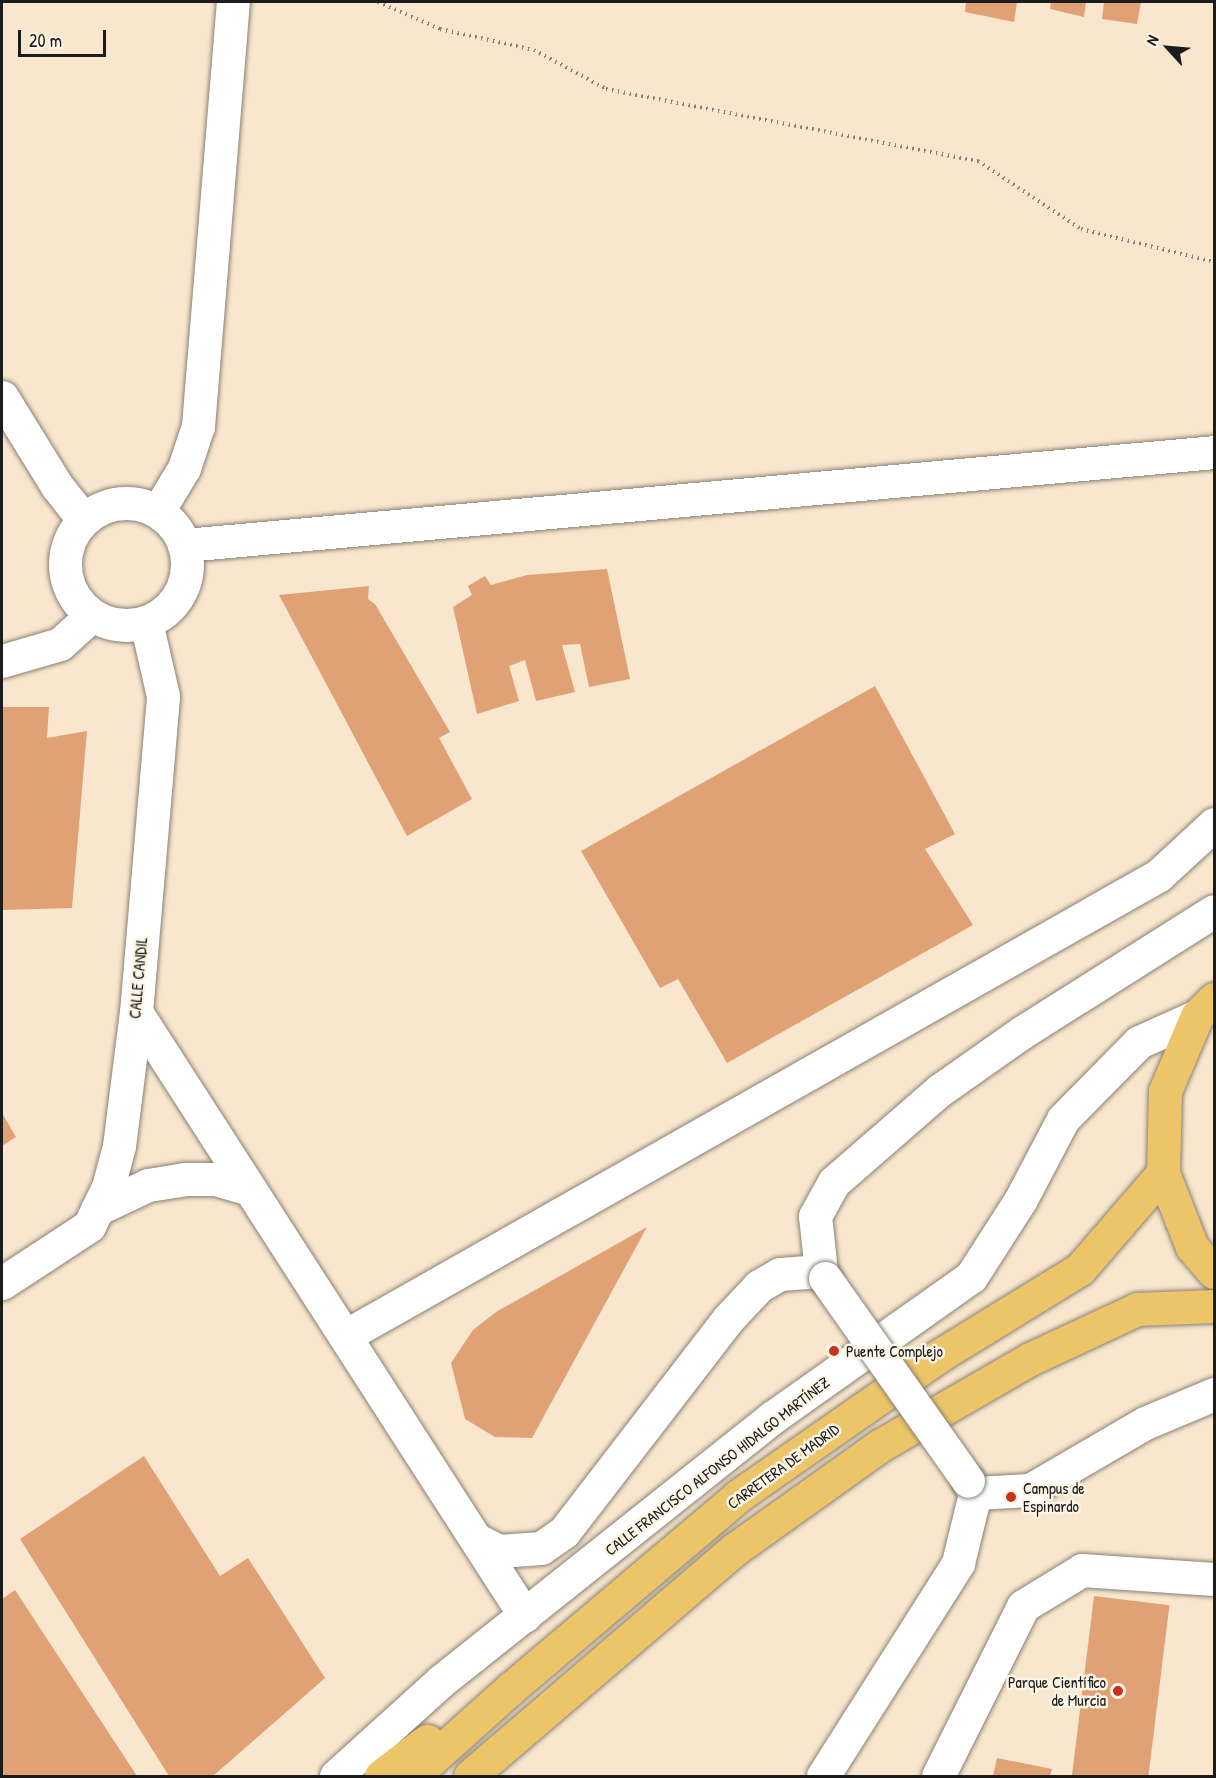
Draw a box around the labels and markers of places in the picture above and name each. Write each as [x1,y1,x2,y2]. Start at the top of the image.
place label: Puente Complejo [846,1341,943,1361]
marker: Puente Complejo [827,1344,841,1358]
place label: Campus de Espinardo [1023,1478,1085,1516]
marker: Campus de Espinardo [1004,1490,1018,1504]
place label: Parque Científico de Murcia [1008,1672,1106,1710]
marker: Parque Científico de Murcia [1111,1684,1125,1698]

